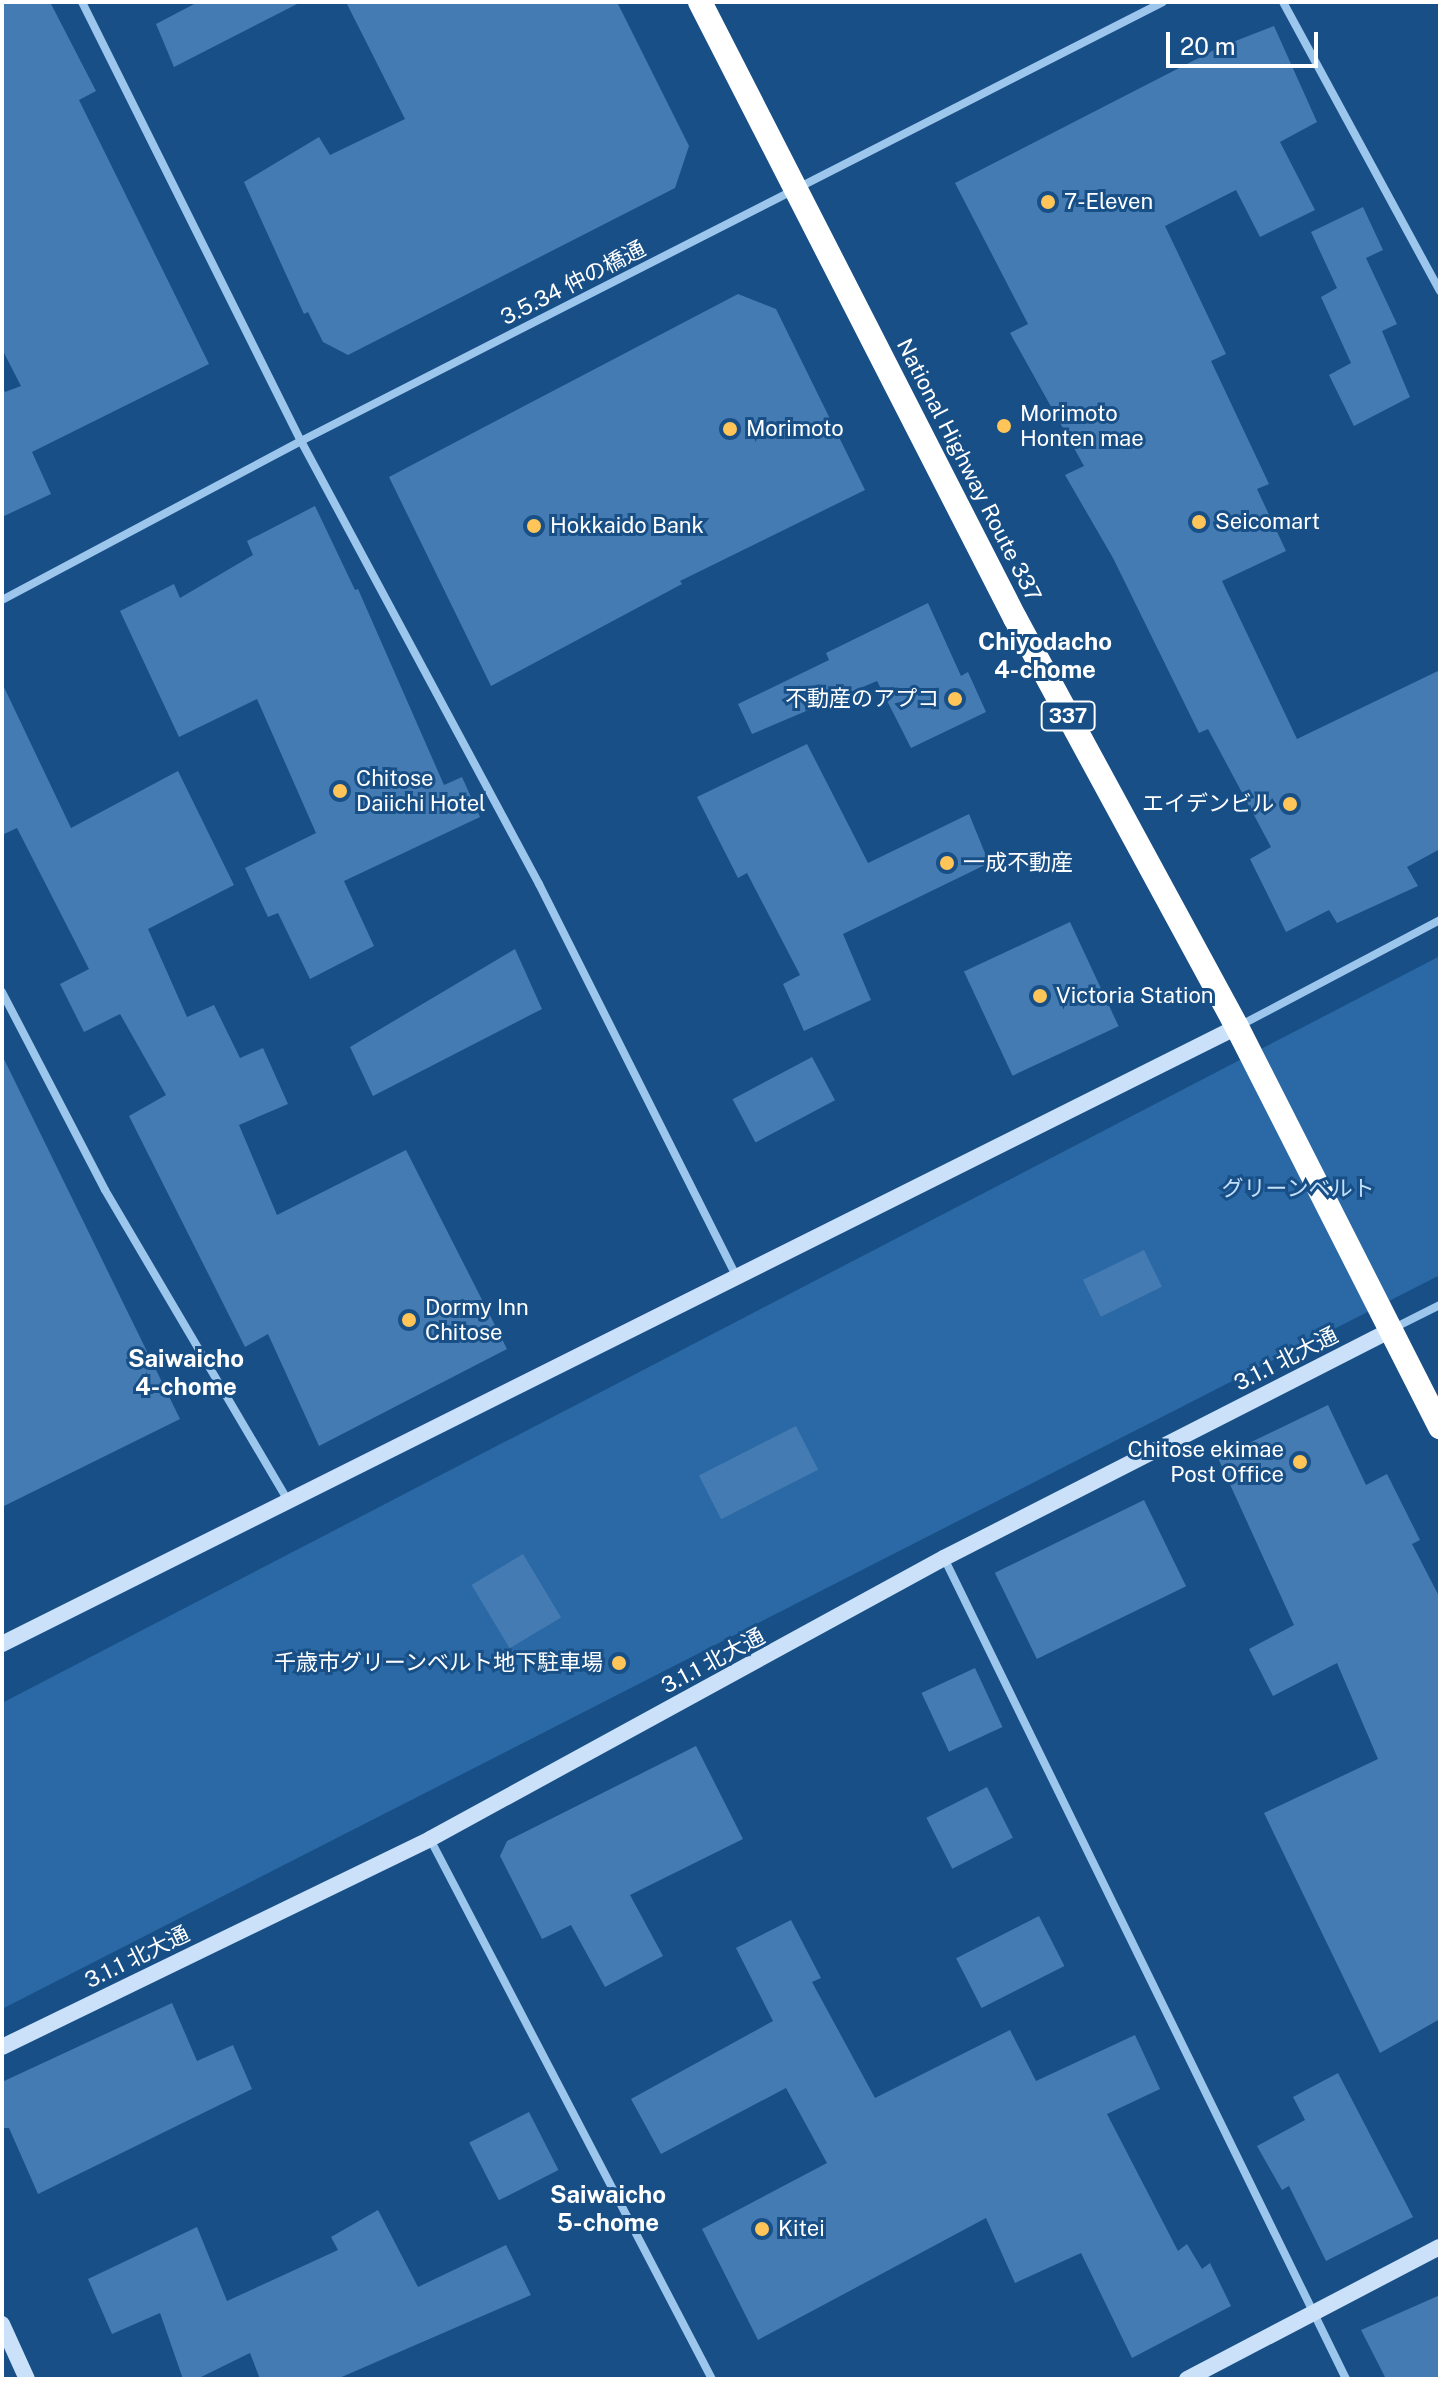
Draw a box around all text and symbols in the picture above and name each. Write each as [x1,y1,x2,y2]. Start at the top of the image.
scale bar [1170,16,1322,66]
text: 20 m [1180,32,1236,60]
place label: 7-Eleven [1064,189,1153,215]
marker: 7-Eleven [1039,193,1057,211]
street label: 3.5.34 仲の橋通 [496,235,650,331]
street label: National Highway Route 337 [891,334,1047,606]
place label: Morimoto Honten mae [1020,400,1144,452]
place label: Morimoto [746,416,844,442]
marker: Morimoto Honten mae [995,417,1013,435]
marker: Morimoto [721,420,739,438]
place label: Seicomart [1215,509,1320,535]
place label: Hokkaido Bank [550,513,704,539]
marker: Seicomart [1190,513,1208,531]
marker: Hokkaido Bank [525,517,543,535]
district label: Chiyodacho 4-chome [978,628,1112,684]
place label: 不動産のアプコ [785,686,939,712]
marker: 不動産のアプコ [946,690,964,708]
road number: 337 [1040,700,1096,732]
place label: Chitose Daiichi Hotel [356,765,486,816]
marker: Chitose Daiichi Hotel [331,782,349,800]
place label: エイデンビル [1142,791,1274,817]
marker: エイデンビル [1281,795,1299,813]
place label: 一成不動産 [963,850,1073,876]
marker: 一成不動産 [938,854,956,872]
place label: Victoria Station [1056,983,1214,1009]
marker: Victoria Station [1031,987,1049,1005]
park label: グリーンベルト [1221,1176,1375,1202]
place label: Dormy Inn Chitose [425,1294,529,1346]
marker: Dormy Inn Chitose [400,1311,418,1329]
street label: 3.1.1 北大通 [1230,1322,1342,1396]
district label: Saiwaicho 4-chome [128,1345,244,1401]
place label: Chitose ekimae Post Office [1127,1436,1284,1488]
marker: Chitose ekimae Post Office [1291,1453,1309,1471]
street label: 3.1.1 北大通 [657,1623,769,1699]
place label: 千歳市グリーンベルト地下駐車場 [273,1650,603,1676]
marker: 千歳市グリーンベルト地下駐車場 [610,1654,628,1672]
street label: 3.1.1 北大通 [80,1920,194,1994]
district label: Saiwaicho 5-chome [550,2181,666,2237]
place label: Kitei [778,2216,825,2242]
marker: Kitei [753,2220,771,2238]

